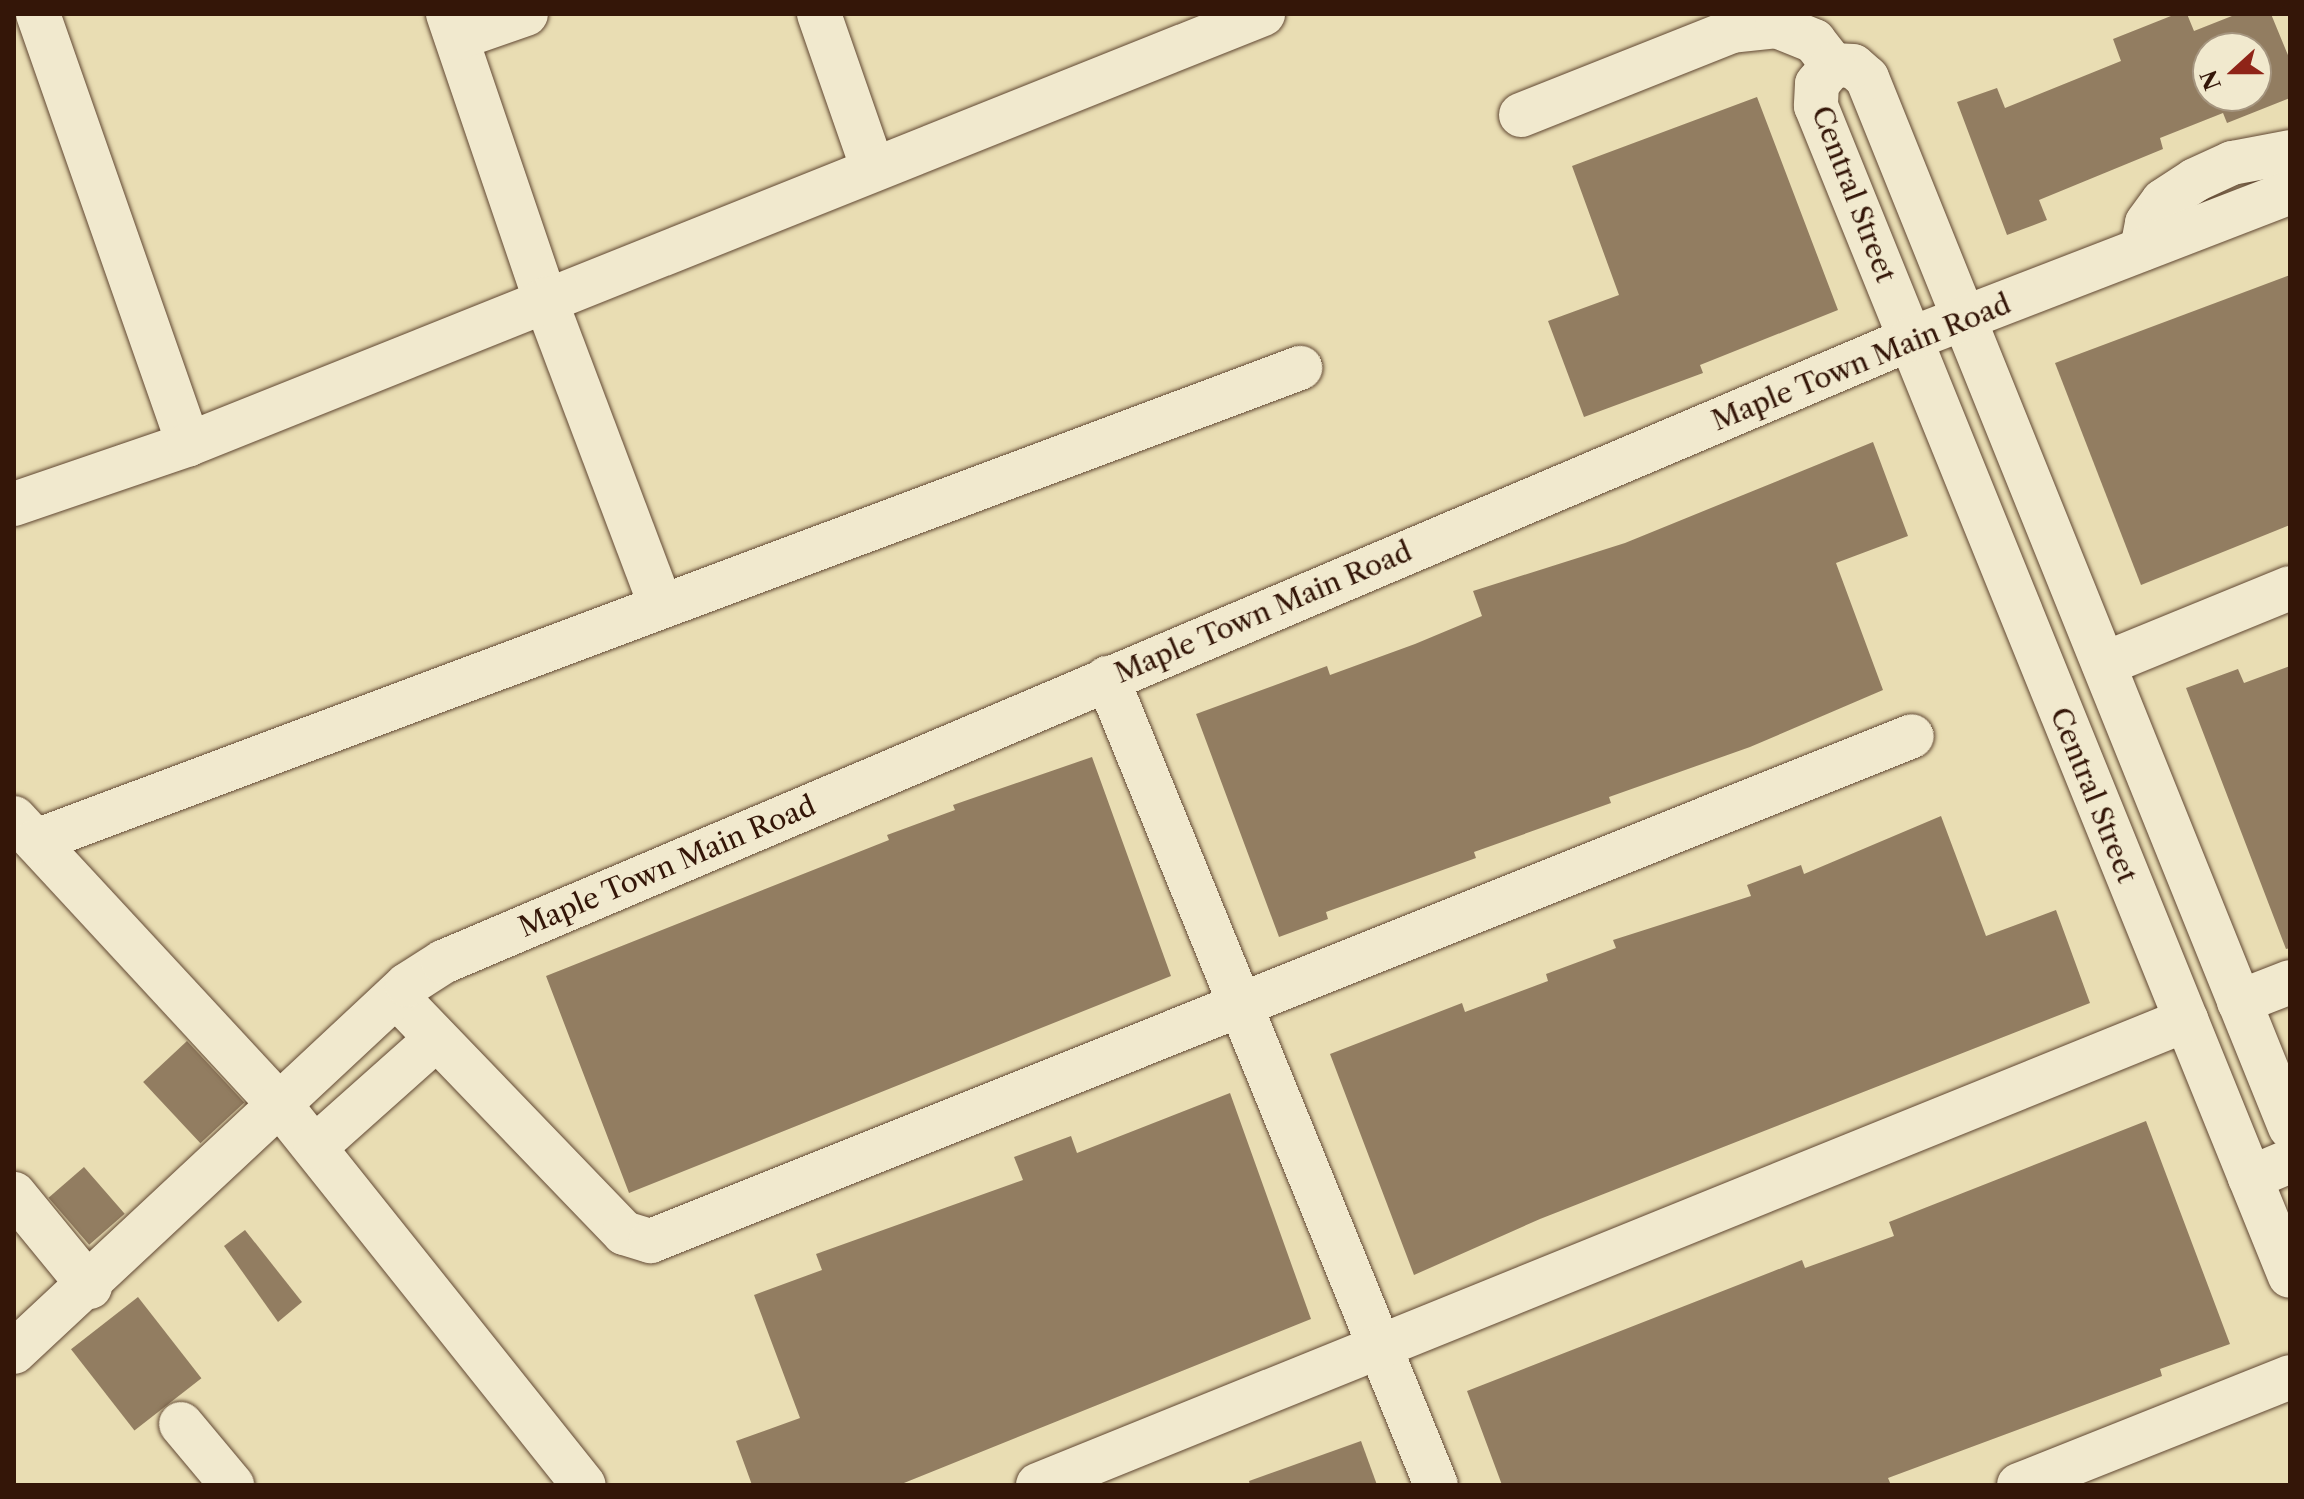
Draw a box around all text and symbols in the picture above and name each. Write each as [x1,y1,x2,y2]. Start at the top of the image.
north arrow [2192,32,2272,112]
text: N [2195,66,2227,94]
street label: Central Street [1805,101,1903,287]
street label: Maple Town Main Road [1706,286,2016,438]
street label: Maple Town Main Road [1109,534,1417,690]
street label: Central Street [2044,702,2144,888]
street label: Maple Town Main Road [513,788,821,944]

